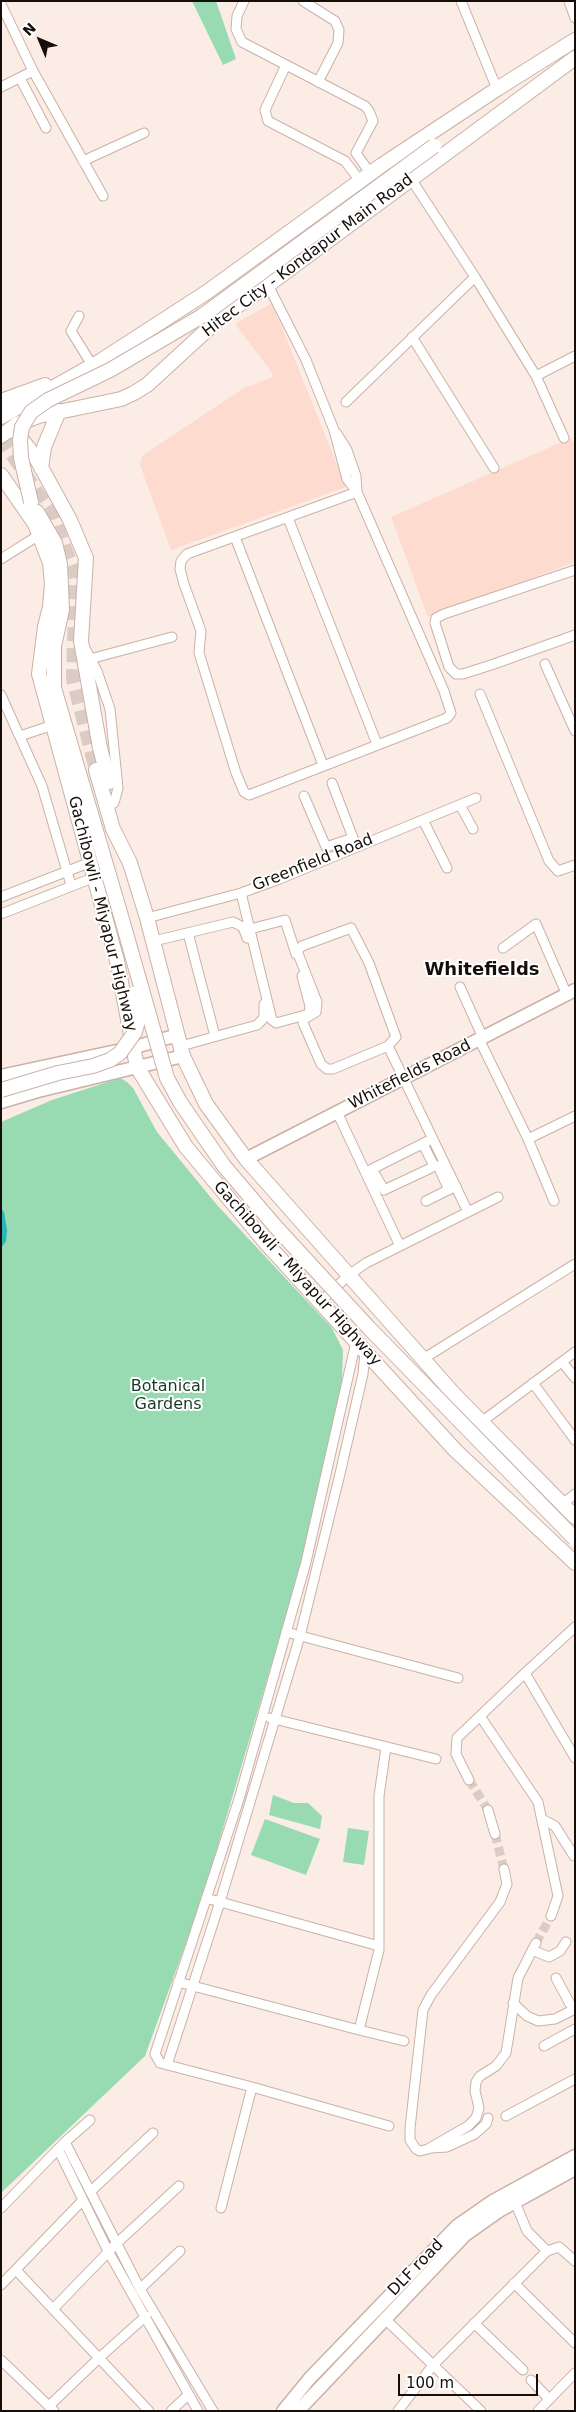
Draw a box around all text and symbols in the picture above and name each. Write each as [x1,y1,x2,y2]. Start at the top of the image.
north arrow [15,15,65,65]
text: N [20,20,39,39]
street label: Hitec City - Kondapur Main Road [199,170,417,342]
street label: Gachibowli - Miyapur Highway [63,794,141,1034]
street label: Greenfield Road [250,830,376,896]
district label: Whitefields [425,959,539,981]
street label: Whitefields Road [346,1036,474,1114]
street label: Gachibowli - Miyapur Highway [209,1178,385,1370]
park label: Botanical Gardens [131,1377,205,1415]
street label: DLF road [384,2236,448,2300]
scale bar [401,2364,541,2396]
text: 100 m [406,2374,454,2392]

